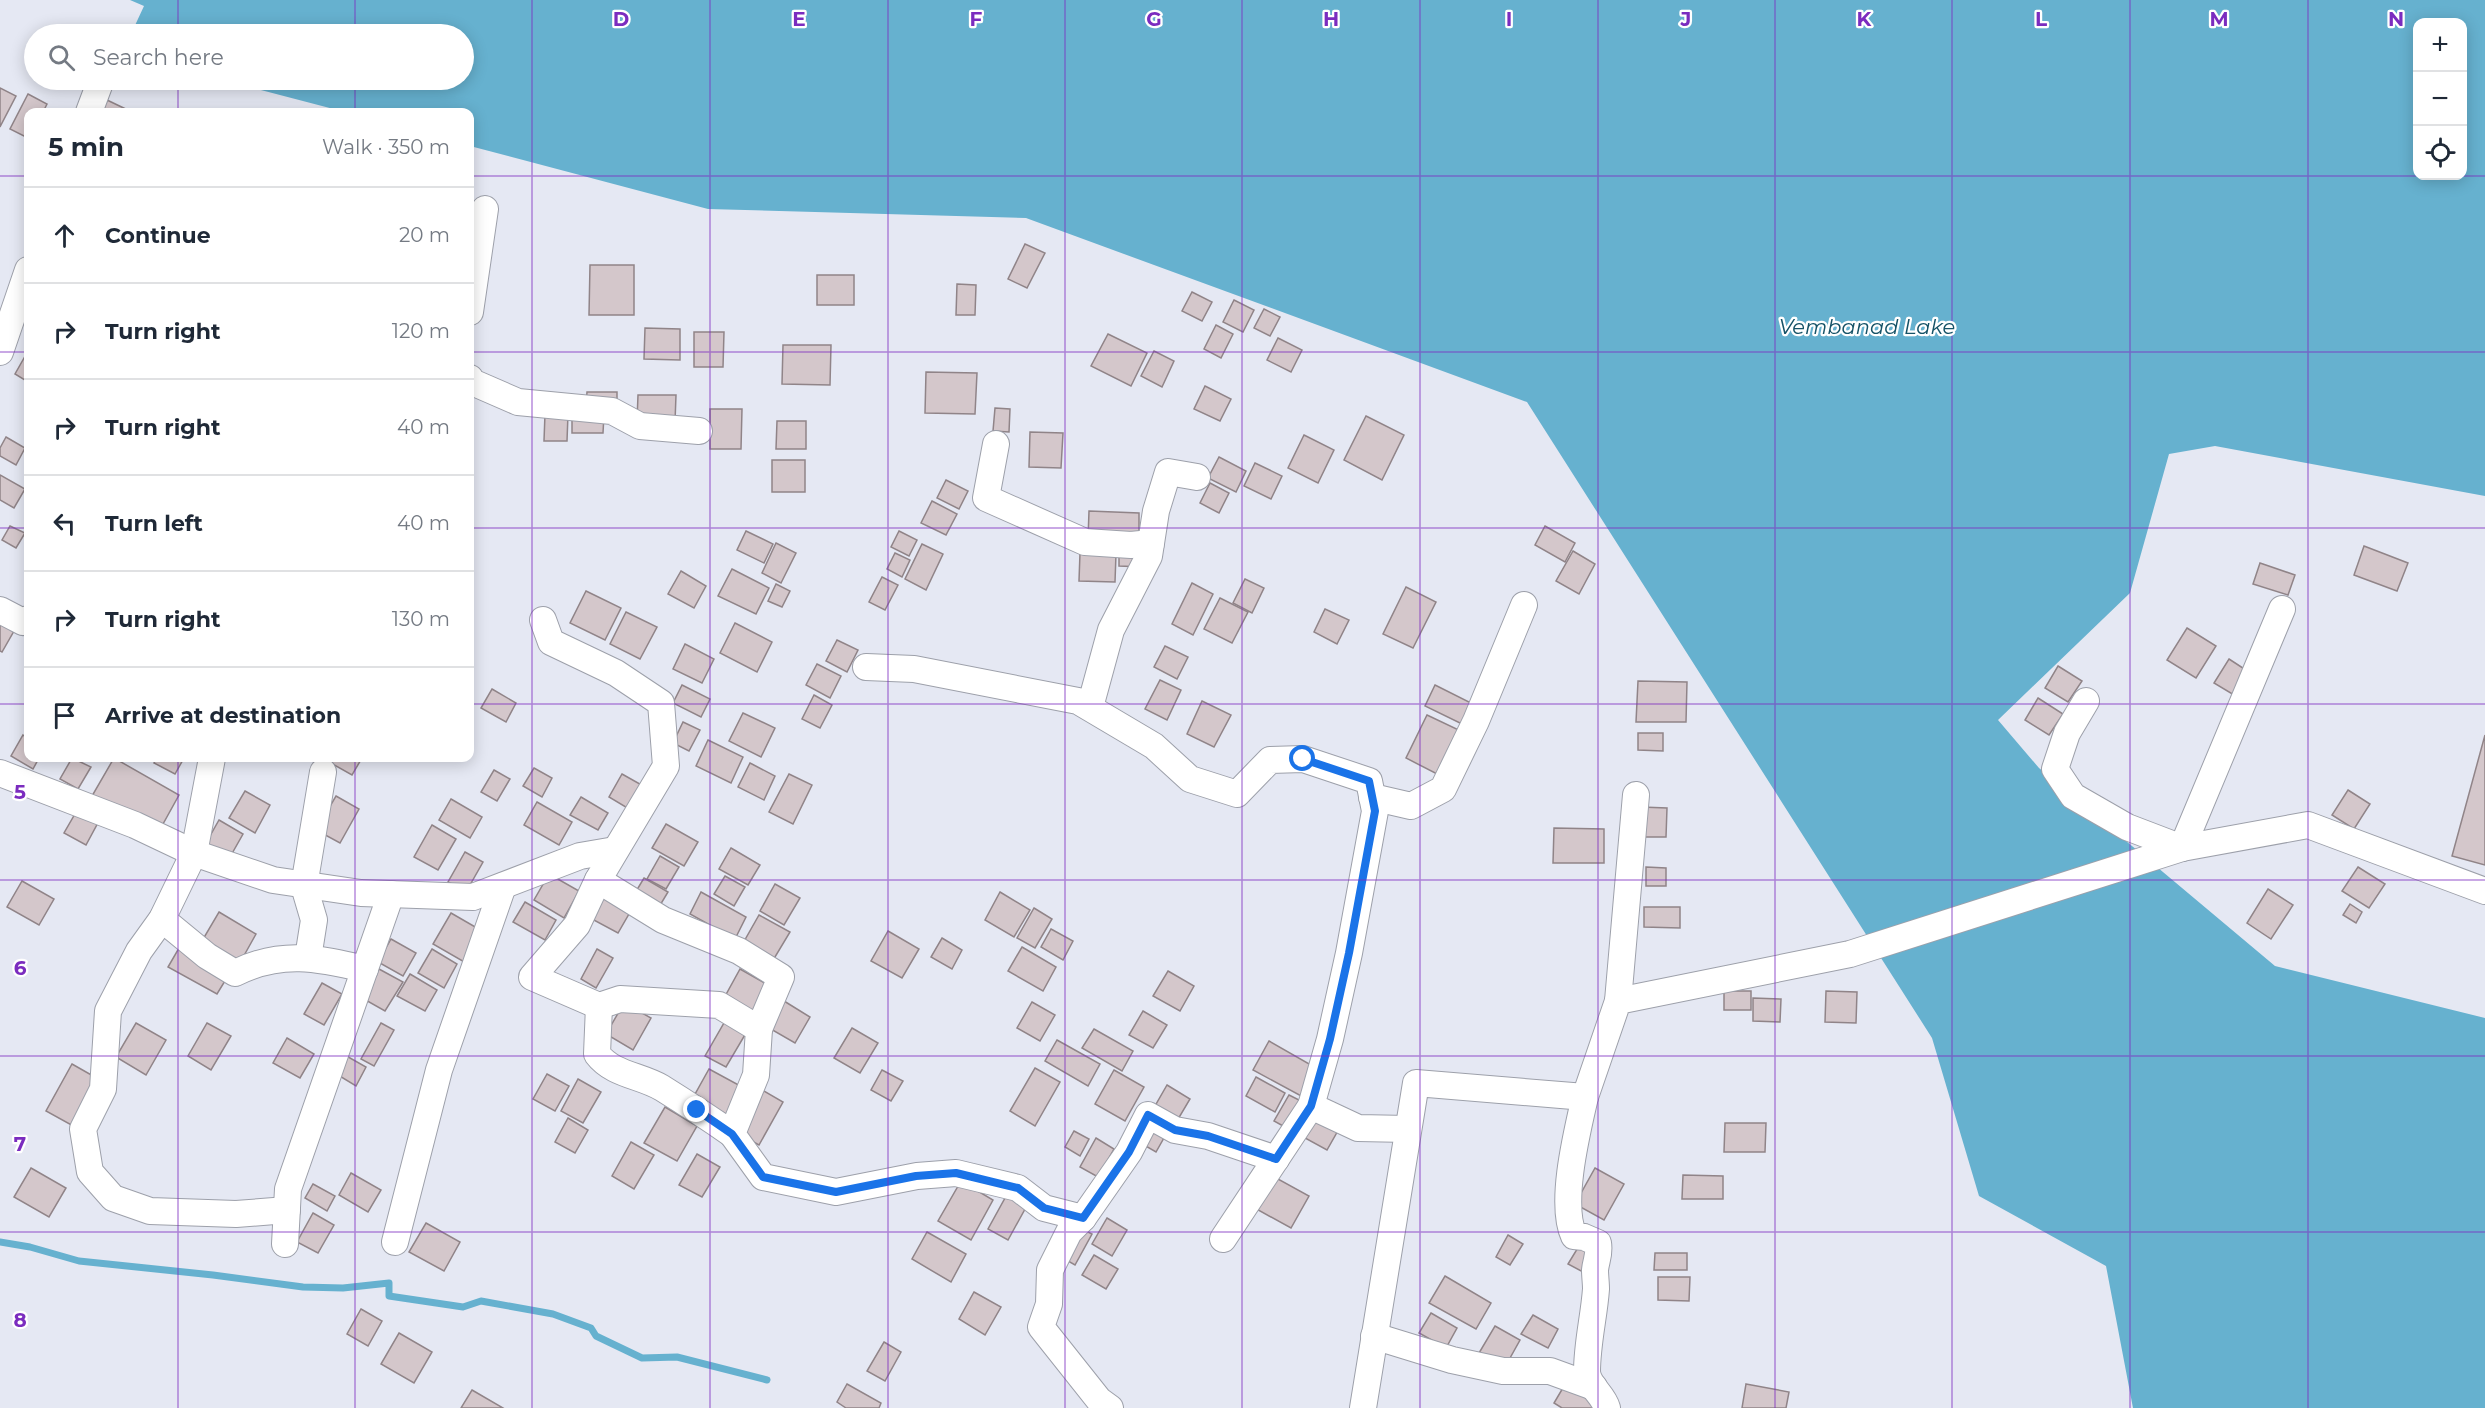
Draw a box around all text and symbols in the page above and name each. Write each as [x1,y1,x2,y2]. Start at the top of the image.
text: D [613,7,629,31]
text: E [792,7,806,31]
text: F [970,7,983,31]
text: G [1146,7,1162,31]
text: H [1323,7,1339,31]
text: I [1506,7,1512,31]
text: J [1680,7,1691,31]
text: K [1857,7,1873,31]
text: L [2035,7,2047,31]
text: M [2209,7,2229,31]
text: N [2388,7,2404,31]
map controls [2413,18,2467,180]
button: + [2413,18,2467,72]
search box [24,24,474,90]
icon: search [45,41,78,74]
text: Search here [93,44,224,71]
button: − [2413,72,2467,126]
button: locate [2413,126,2467,180]
text: 5 min [48,131,124,163]
text: Walk · 350 m [322,135,450,159]
icon: ahead [48,219,81,252]
text: Continue [105,222,211,249]
text: 20 m [399,223,450,247]
water label: Vembanad Lake [1779,314,1955,339]
icon: right [48,315,81,348]
text: Turn right [105,318,220,345]
text: 120 m [392,319,450,343]
icon: right [48,411,81,444]
text: Turn right [105,414,220,441]
text: 40 m [397,415,450,439]
icon: left [48,507,81,540]
text: Turn left [105,510,203,537]
text: 40 m [397,511,450,535]
icon: right [48,603,81,636]
text: Turn right [105,606,220,633]
text: 130 m [392,607,450,631]
icon: arrive [48,699,81,732]
text: Arrive at destination [105,702,341,729]
route start [1289,745,1315,771]
text: 5 [14,780,26,804]
text: 6 [14,956,27,980]
route end [683,1096,709,1122]
text: 7 [14,1132,26,1156]
text: 8 [13,1308,27,1332]

